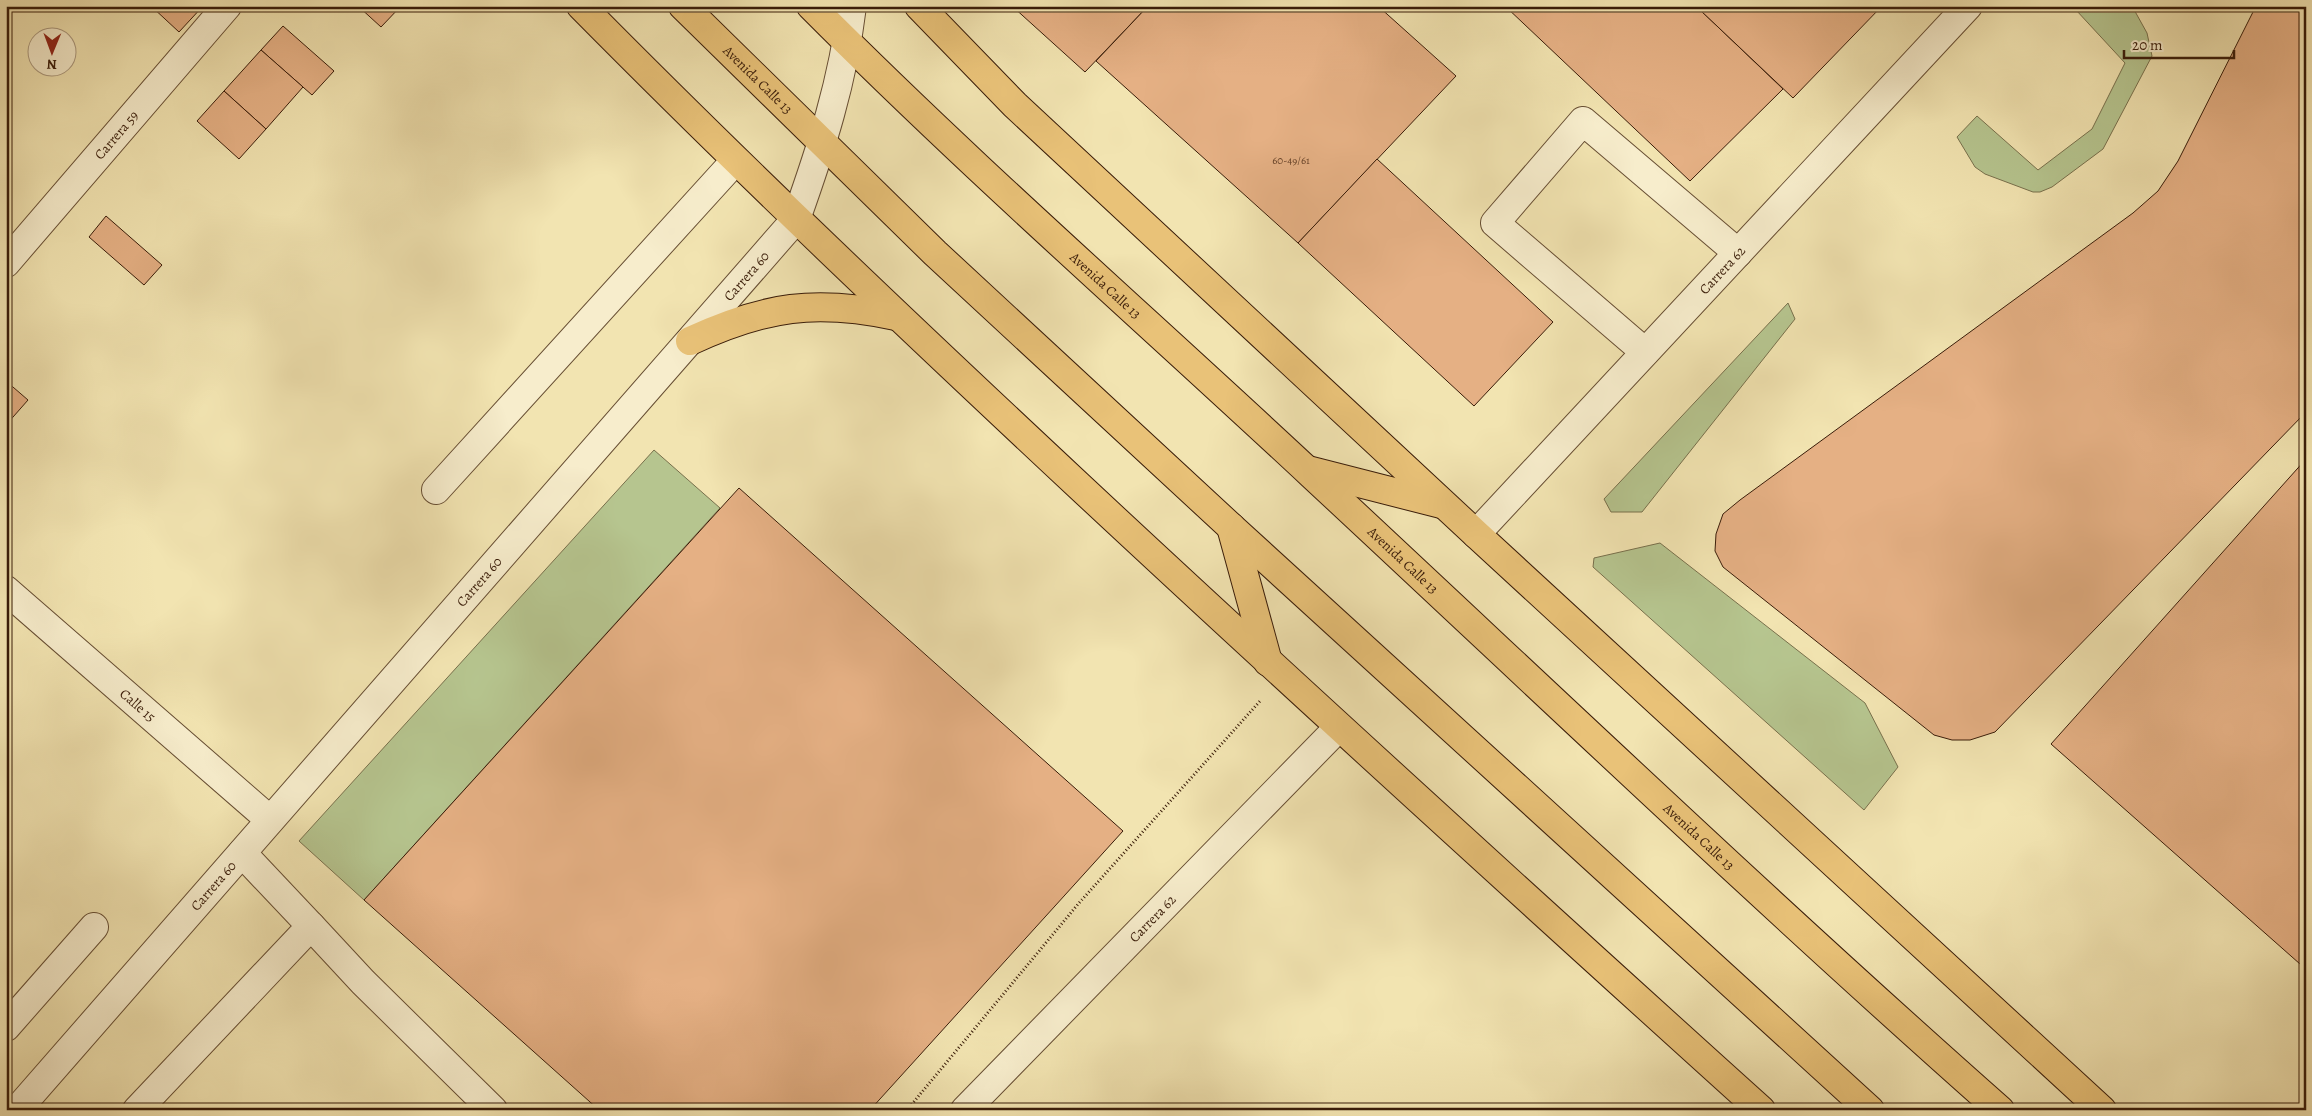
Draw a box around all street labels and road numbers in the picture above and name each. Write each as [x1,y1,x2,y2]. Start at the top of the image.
street label: Avenida Calle 13 [718,41,797,118]
street label: Carrera 59 [90,107,143,164]
street label: Carrera 62 [1695,242,1750,299]
street label: Carrera 60 [720,247,774,305]
street label: Avenida Calle 13 [1065,247,1145,323]
street label: Avenida Calle 13 [1363,522,1443,598]
street label: Carrera 60 [452,553,507,611]
street label: Calle 15 [116,684,160,726]
street label: Avenida Calle 13 [1658,798,1739,875]
street label: Carrera 60 [186,857,241,915]
street label: Carrera 62 [1125,890,1181,947]

